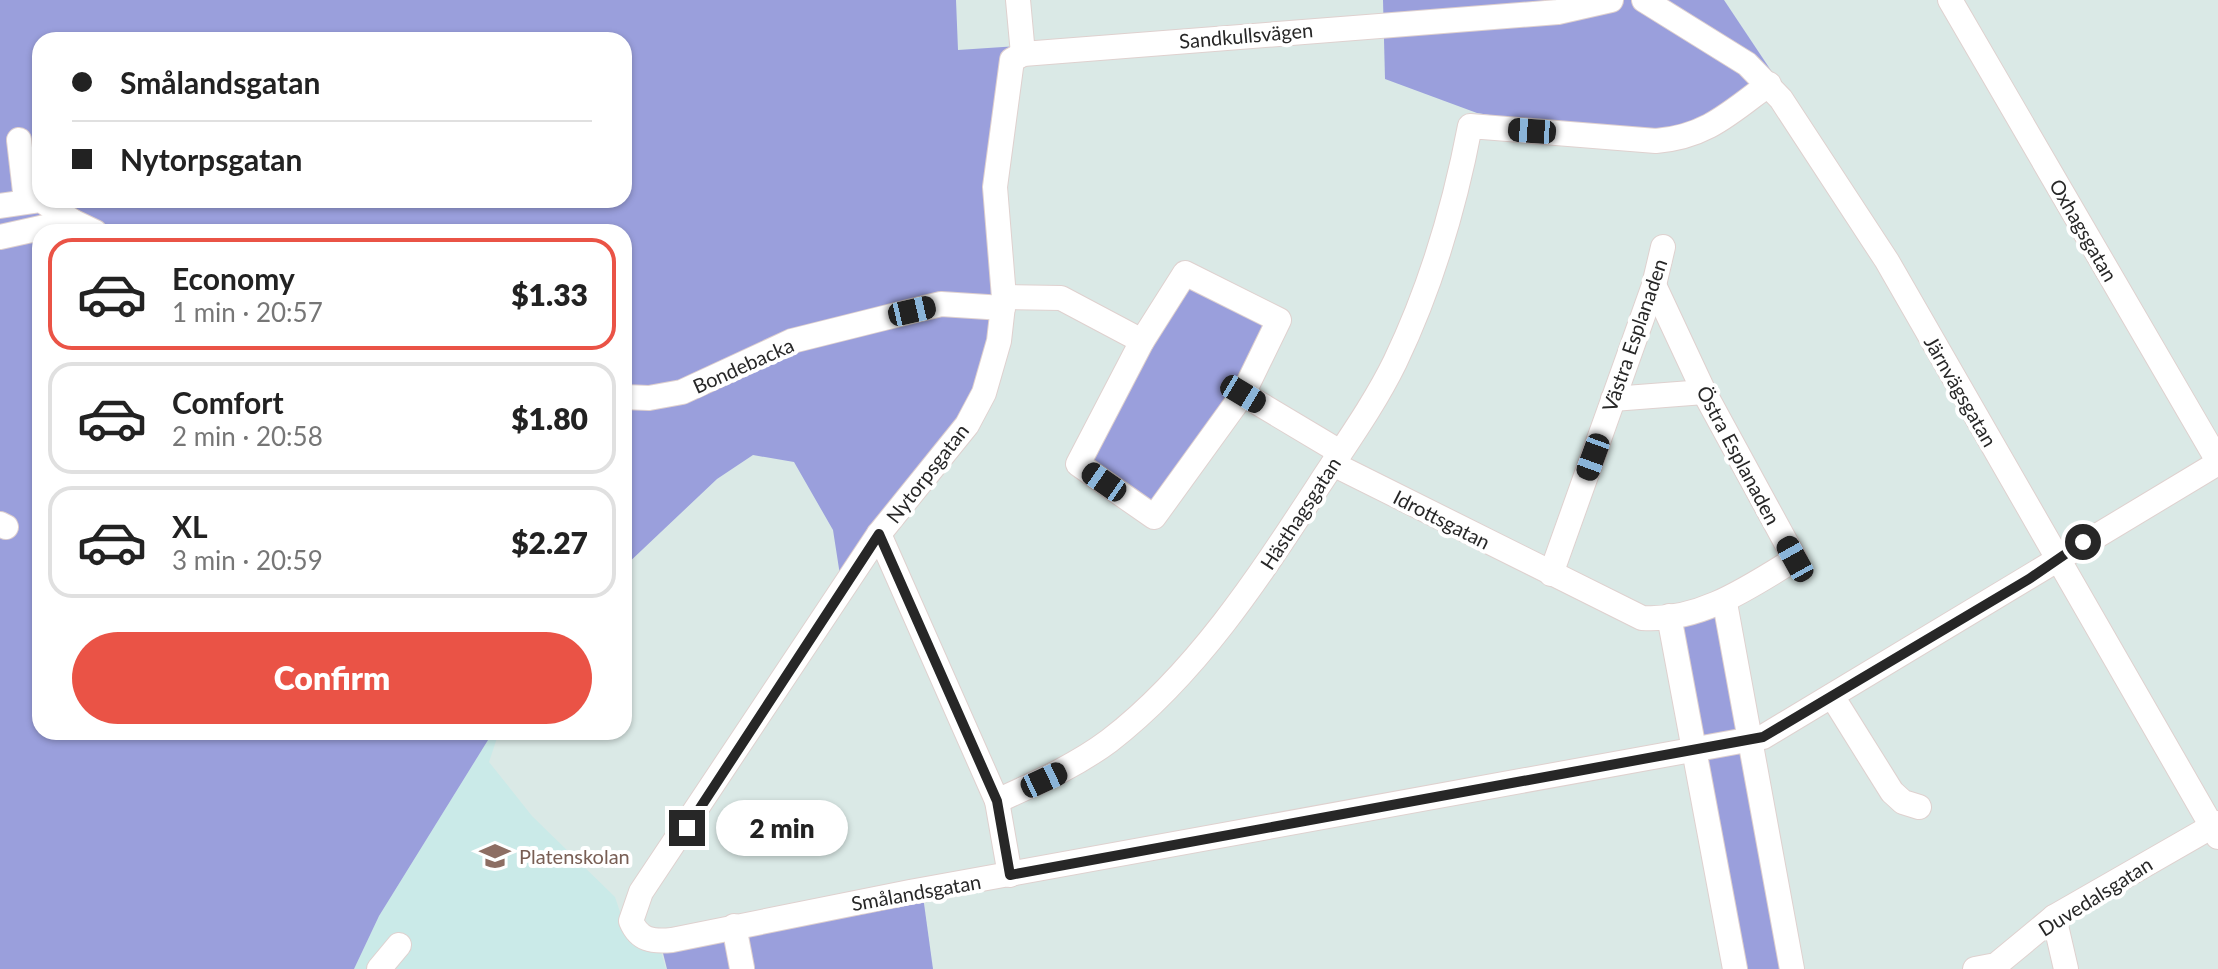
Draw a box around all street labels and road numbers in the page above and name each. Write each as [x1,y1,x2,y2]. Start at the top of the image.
street label: Sandkullsvägen [1178,17,1314,53]
street label: Oxhagsgatan [2045,175,2123,285]
street label: Västra Esplanaden [1597,255,1671,415]
street label: Järnvägsgatan [1920,331,2002,451]
street label: Bondebacka [689,332,797,398]
street label: Östra Esplanaden [1692,381,1786,529]
street label: Nytorpsgatan [881,419,973,527]
street label: Hästhagsgatan [1255,452,1345,574]
street label: Idrottsgatan [1390,484,1494,554]
street label: Duvedalsgatan [2034,851,2156,941]
street label: Smålandsgatan [849,869,983,915]

